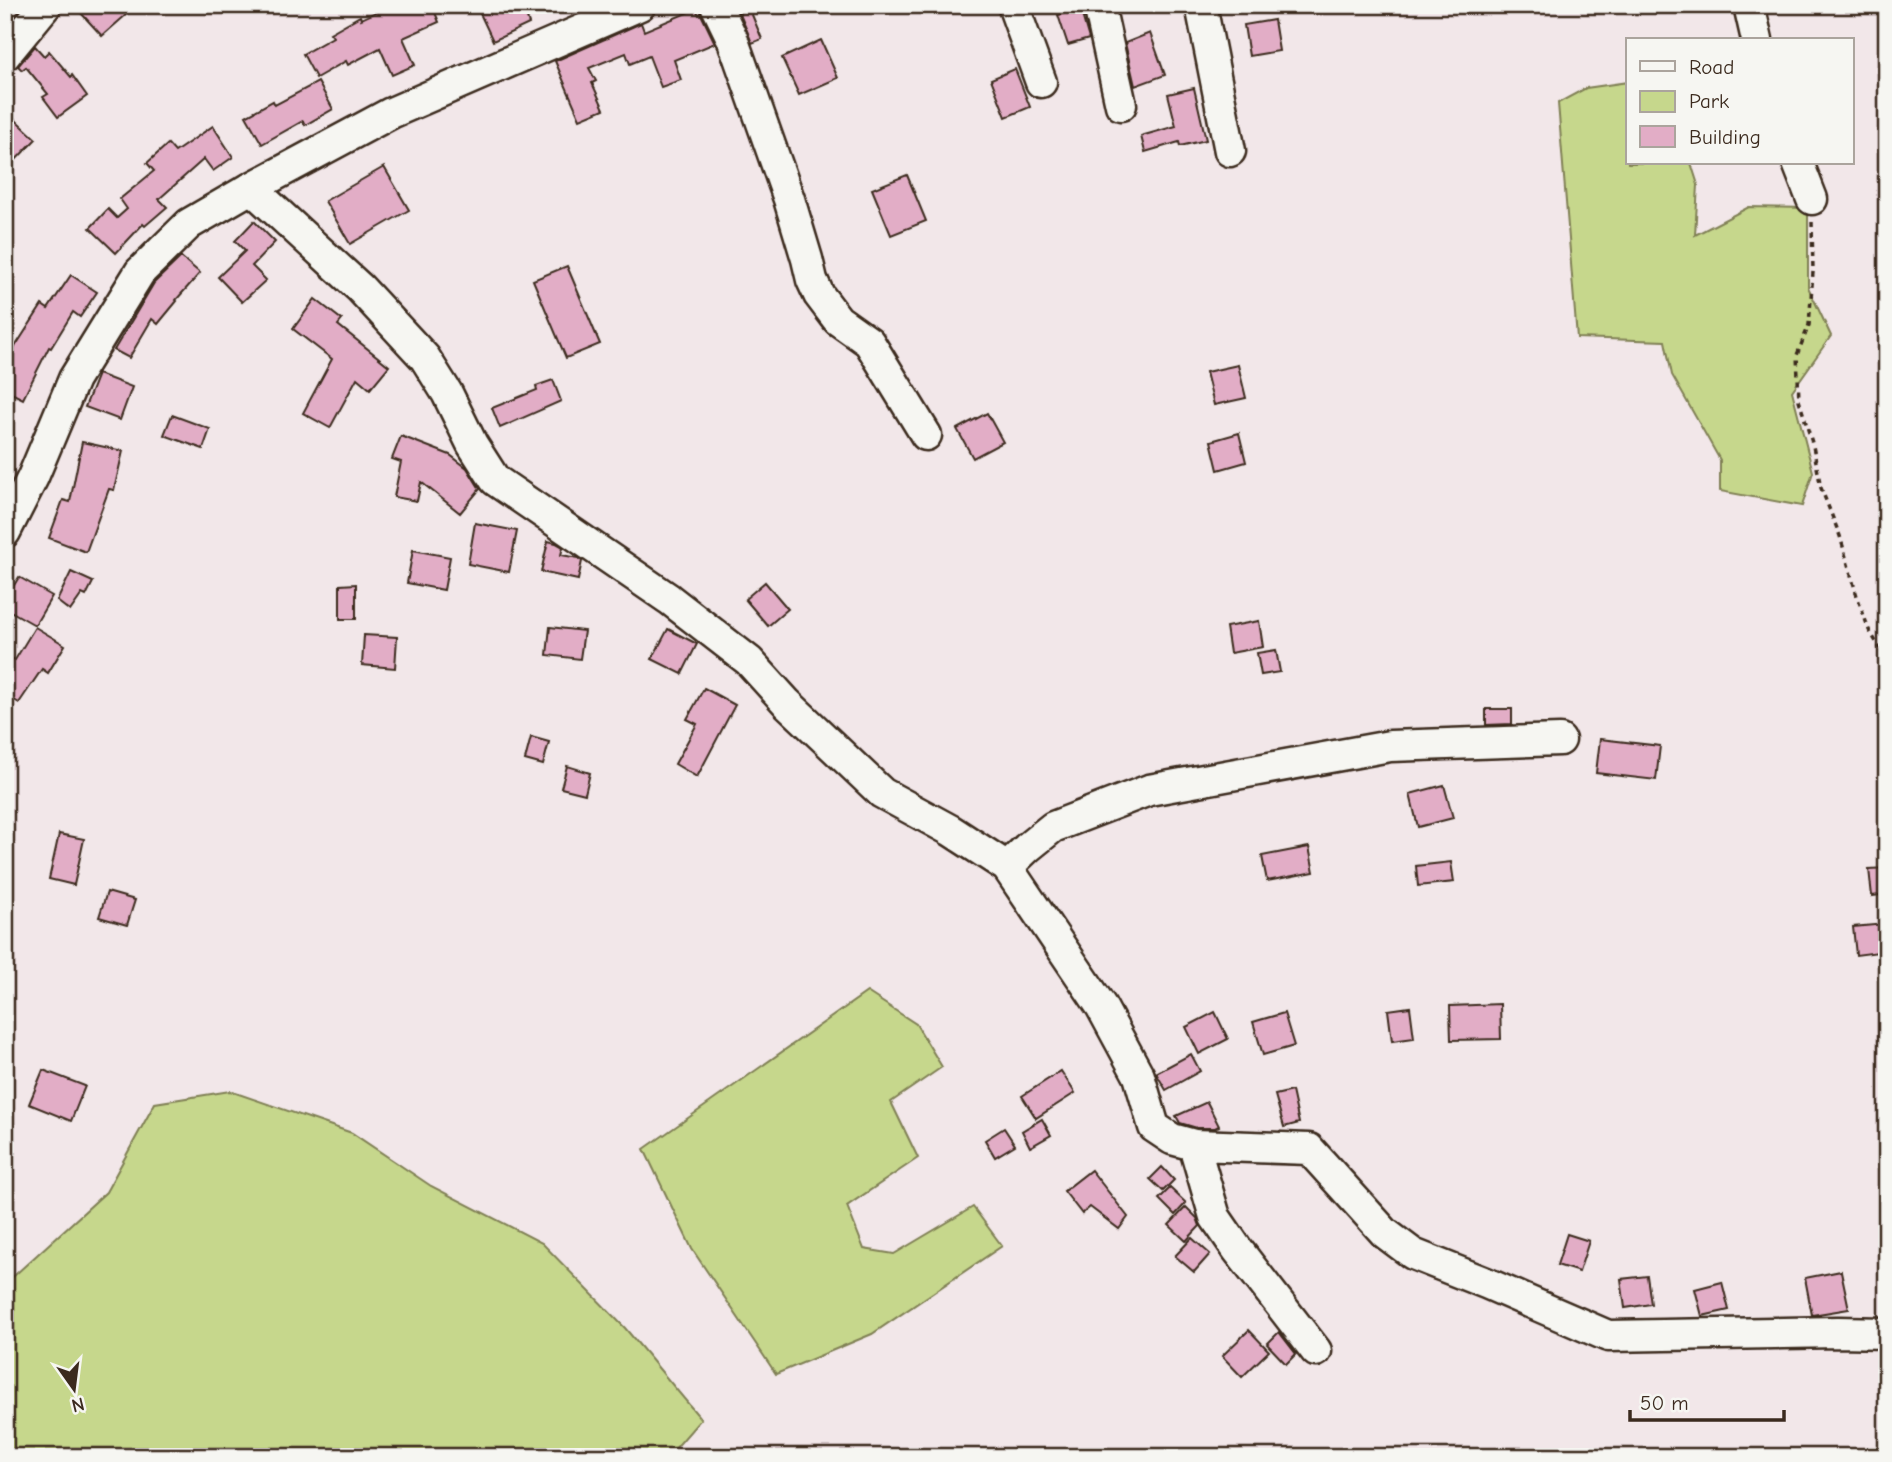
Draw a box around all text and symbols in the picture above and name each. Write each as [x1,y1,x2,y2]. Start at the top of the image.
legend [1626,38,1854,164]
text: Road [1689,55,1734,79]
text: Park [1689,89,1729,113]
text: Building [1689,125,1761,149]
north arrow [38,1354,108,1424]
scale bar [1630,1378,1784,1422]
text: 50 m [1640,1391,1689,1415]
text: N [69,1392,87,1417]

